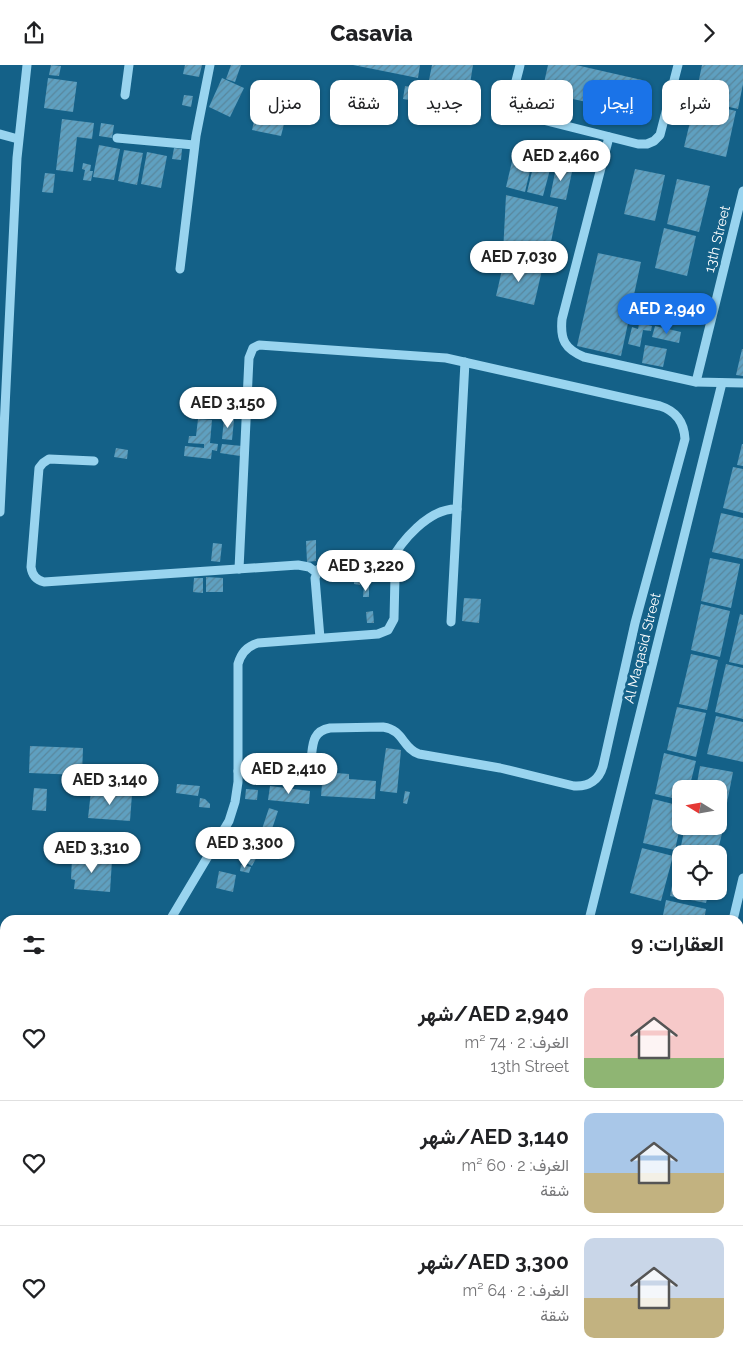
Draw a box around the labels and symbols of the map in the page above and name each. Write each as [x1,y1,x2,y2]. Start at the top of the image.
pin: AED 2,460 [504,139,618,182]
street label: 13th Street [701,203,733,274]
pin: AED 7,030 [462,241,576,283]
pin: AED 2,940 [610,293,724,335]
pin: AED 3,150 [171,387,285,429]
pin: AED 3,220 [309,549,423,592]
street label: Al Maqasid Street [621,591,664,705]
pin: AED 2,410 [232,753,346,795]
pin: AED 3,140 [53,763,167,806]
north arrow [672,780,728,835]
pin: AED 3,300 [188,827,302,869]
pin: AED 3,310 [35,831,149,874]

